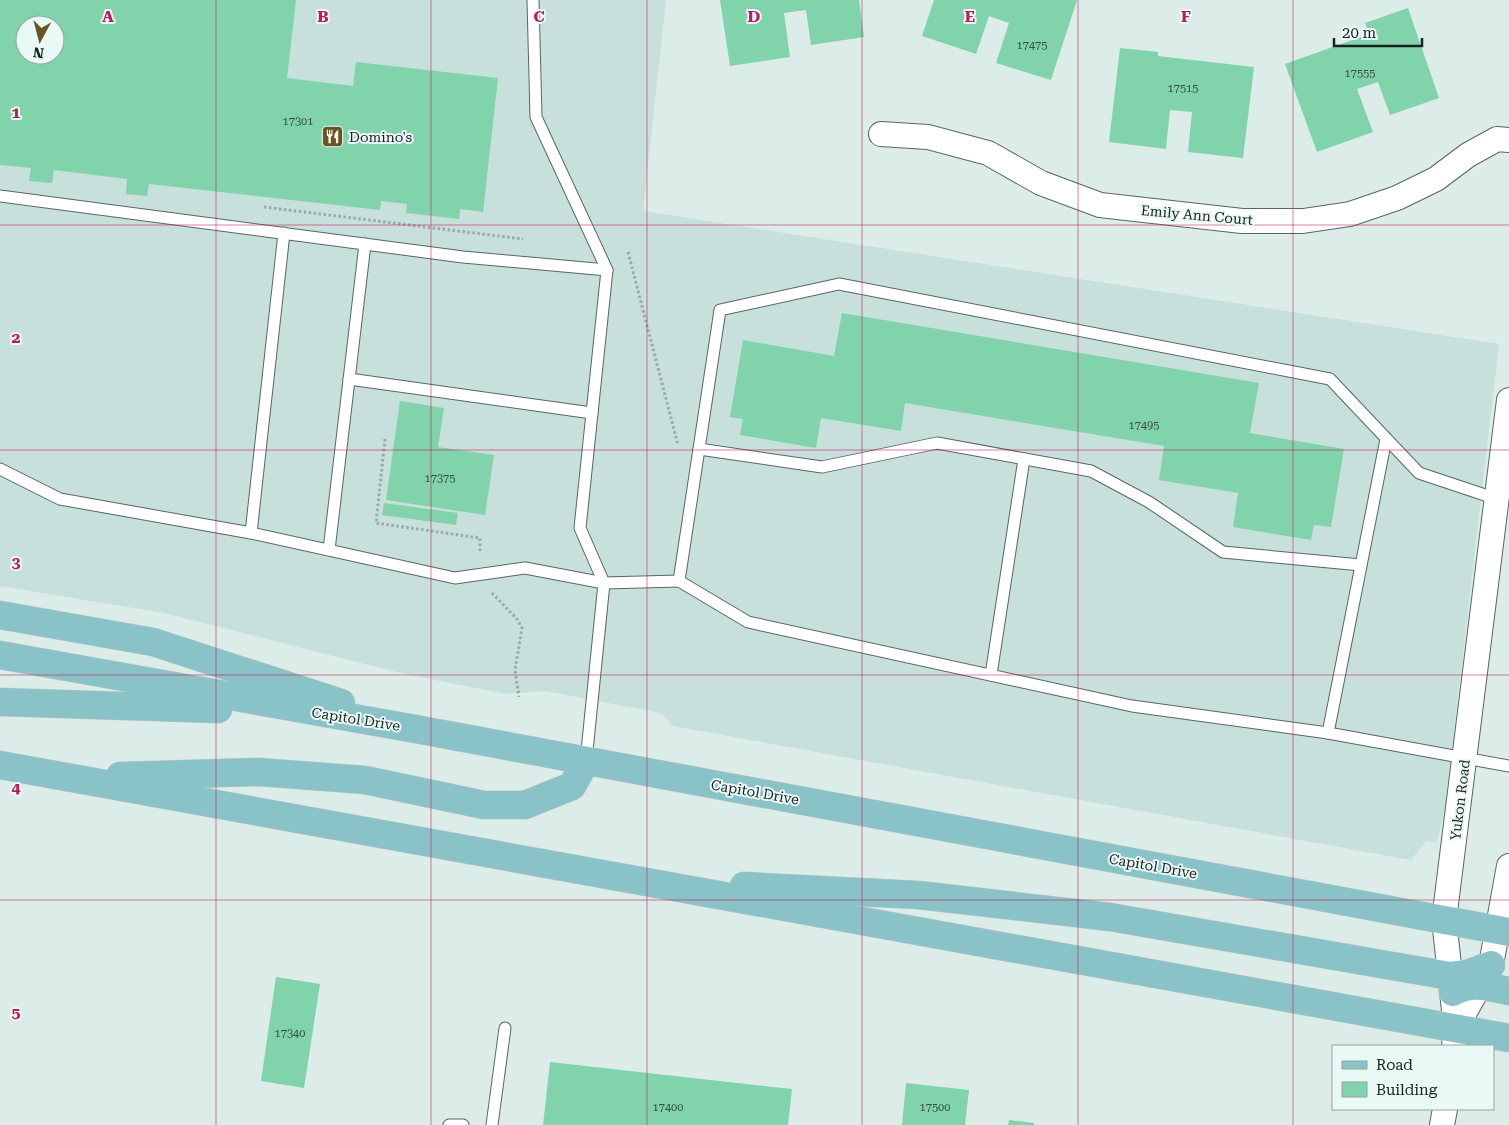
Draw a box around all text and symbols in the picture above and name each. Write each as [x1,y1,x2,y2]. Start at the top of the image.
text: A [102,7,114,26]
text: B [317,7,329,26]
text: C [533,7,545,26]
text: D [748,7,761,26]
text: E [965,7,975,26]
text: F [1181,7,1191,26]
north arrow [15,15,65,65]
scale bar [1334,15,1422,47]
text: 20 m [1342,24,1377,42]
house number: 17475 [1017,39,1047,52]
text: N [32,44,45,62]
house number: 17555 [1345,67,1375,80]
house number: 17515 [1168,82,1198,95]
text: 1 [12,103,21,122]
house number: 17301 [283,115,313,128]
restaurant icon: Domino's [321,125,345,149]
place label: Domino's [349,129,412,145]
street label: Emily Ann Court [1140,202,1254,228]
text: 2 [12,328,21,347]
house number: 17495 [1129,419,1159,432]
house number: 17375 [425,472,455,485]
text: 3 [12,553,21,572]
street label: Capitol Drive [311,704,402,734]
street label: Yukon Road [1447,758,1473,841]
street label: Capitol Drive [710,776,801,808]
text: 4 [12,778,21,797]
street label: Capitol Drive [1108,850,1199,882]
text: 5 [12,1003,21,1022]
house number: 17340 [275,1027,305,1040]
legend [1332,1045,1494,1110]
text: Road [1376,1056,1413,1074]
text: Building [1376,1081,1438,1099]
house number: 17400 [653,1101,683,1114]
house number: 17500 [920,1101,950,1114]

